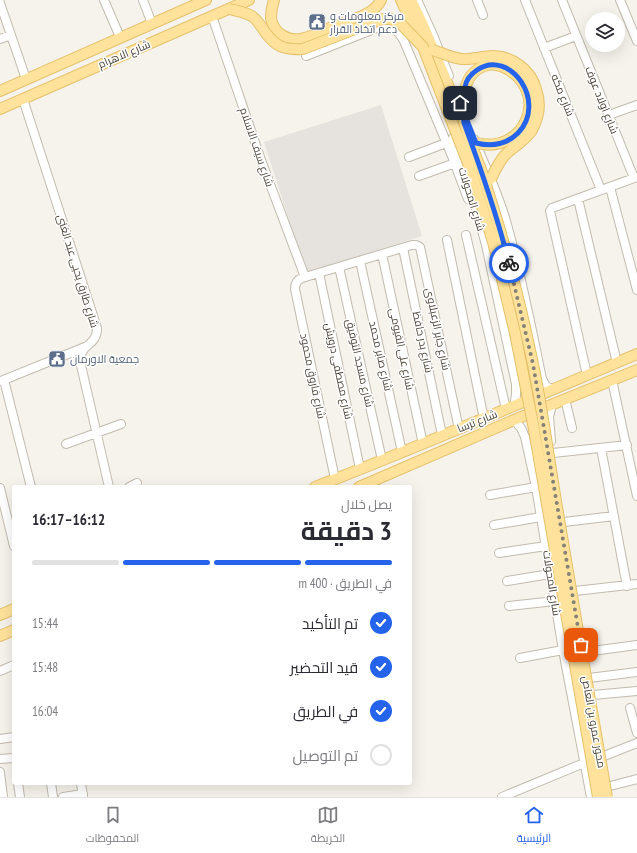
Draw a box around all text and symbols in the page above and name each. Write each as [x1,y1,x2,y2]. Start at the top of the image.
place label: مركز معلومات و دعم اتخاذ القرار [329,9,404,37]
public building icon: مركز معلومات و دعم اتخاذ القرار [307,12,327,32]
map controls [585,12,625,52]
button: layers [585,12,625,52]
street label: شارع الاهرام [96,37,153,72]
street label: شارع اولاد عوف [581,64,622,136]
street label: شارع مكه [547,72,578,119]
pin [443,86,477,120]
icon: home [449,92,471,114]
street label: شارع سيف الاسلام [236,105,277,189]
street label: شارع المحولات [455,165,488,233]
street label: شارع طارق يحيى عبد الغنى [53,213,102,330]
courier [489,243,529,283]
icon: bike [498,252,520,274]
street label: شارع جابر الزعبلاوى [421,287,454,372]
street label: شارع على الفيومى [385,307,418,391]
street label: شارع بدر حافظ [409,310,436,374]
street label: شارع مسجد التوفيق [342,317,377,409]
street label: شارع صابر محمد [365,320,396,393]
street label: شارع مصطفى درويش [321,321,356,421]
street label: شارع فاروق محمود [296,332,329,420]
public building icon: جمعية الاورمان [47,349,67,369]
place label: جمعية الاورمان [70,352,139,366]
street label: شارع ترسا [455,407,500,436]
text: يصل خلال [341,496,392,513]
text: 16:12–16:17 [32,510,105,529]
text: 3 دقيقة [301,514,392,547]
street label: شارع المحولات [539,549,564,617]
text: في الطريق · 400 m [299,575,392,592]
icon: check [370,612,392,634]
text: تم التأكيد [302,614,358,633]
text: 15:44 [32,615,58,632]
pin [564,628,598,662]
icon: bag [570,634,592,656]
icon: check [370,656,392,678]
text: قيد التحضير [290,658,358,677]
text: 15:48 [32,659,58,676]
street label: محور عمرو بن العاص [579,675,609,769]
icon: check [370,700,392,722]
text: في الطريق [293,702,358,721]
text: 16:04 [32,703,58,720]
text: تم التوصيل [292,746,358,765]
tab: المحفوظات [86,804,139,848]
tab: الخريطة [311,804,345,848]
tab: الرئيسية [517,804,551,848]

